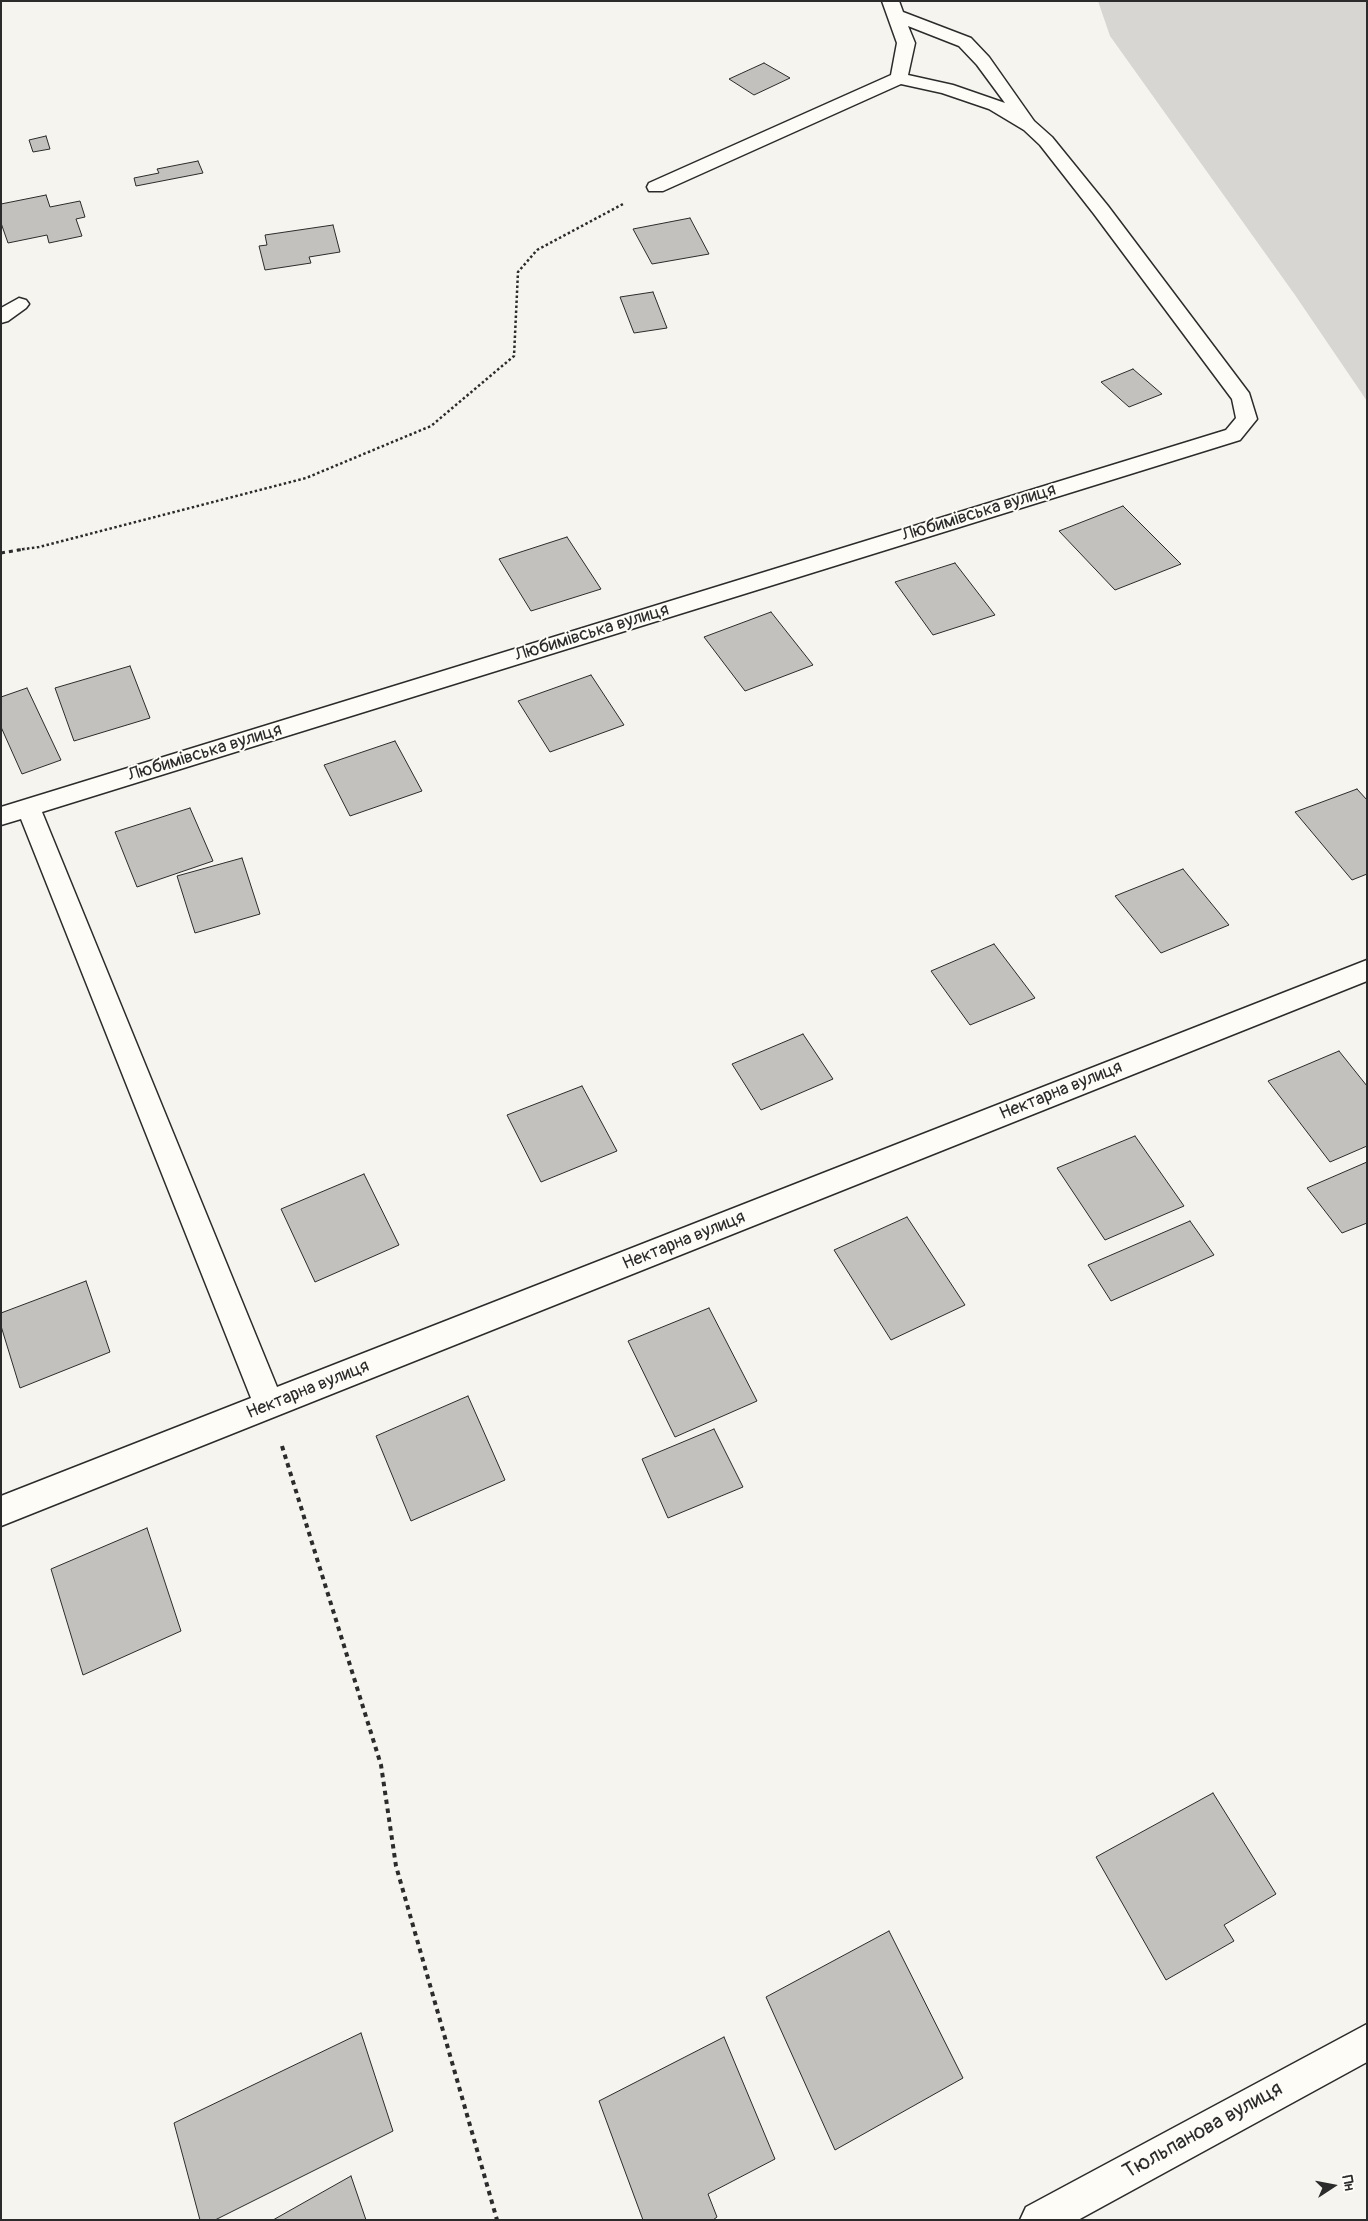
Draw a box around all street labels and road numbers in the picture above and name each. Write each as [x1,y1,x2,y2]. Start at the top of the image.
street label: Любимівська вулиця [899,479,1059,547]
street label: Любимівська вулиця [512,599,672,667]
street label: Любимівська вулиця [125,719,285,787]
street label: Нектарна вулиця [996,1057,1126,1125]
street label: Нектарна вулиця [619,1207,749,1275]
street label: Нектарна вулиця [243,1356,373,1424]
street label: Тюльпанова вулиця [1119,2077,1287,2185]

